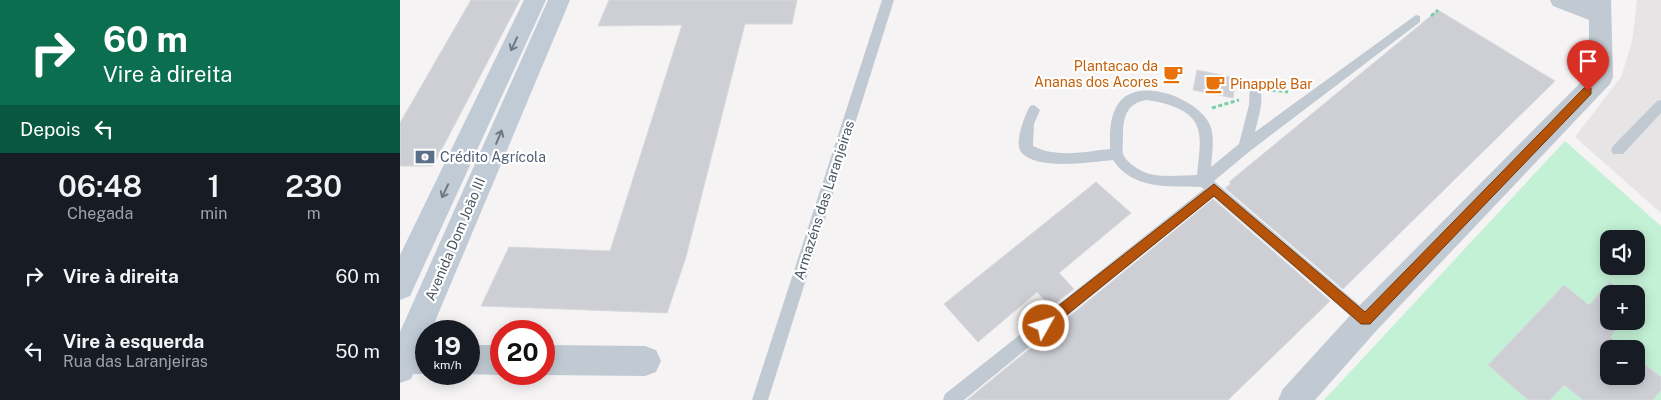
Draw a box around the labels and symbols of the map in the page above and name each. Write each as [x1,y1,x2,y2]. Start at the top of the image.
one-way arrow [509,36,519,51]
pin [1567,40,1609,91]
place label: Plantacao da Ananas dos Acores [1034,58,1158,90]
cafe icon: Plantacao da Ananas dos Acores [1162,63,1184,85]
cafe icon: Pinapple Bar [1204,73,1226,95]
place label: Pinapple Bar [1230,76,1313,92]
street label: Armazéns das Laranjeiras [791,118,857,282]
one-way arrow [494,130,504,145]
bank icon: Crédito Agrícola [414,146,436,168]
place label: Crédito Agrícola [440,149,546,165]
street label: Avenida Dom João III [422,175,488,303]
one-way arrow [440,183,449,198]
position arrow [1017,299,1069,351]
speed limit sign: 20 [490,320,555,385]

